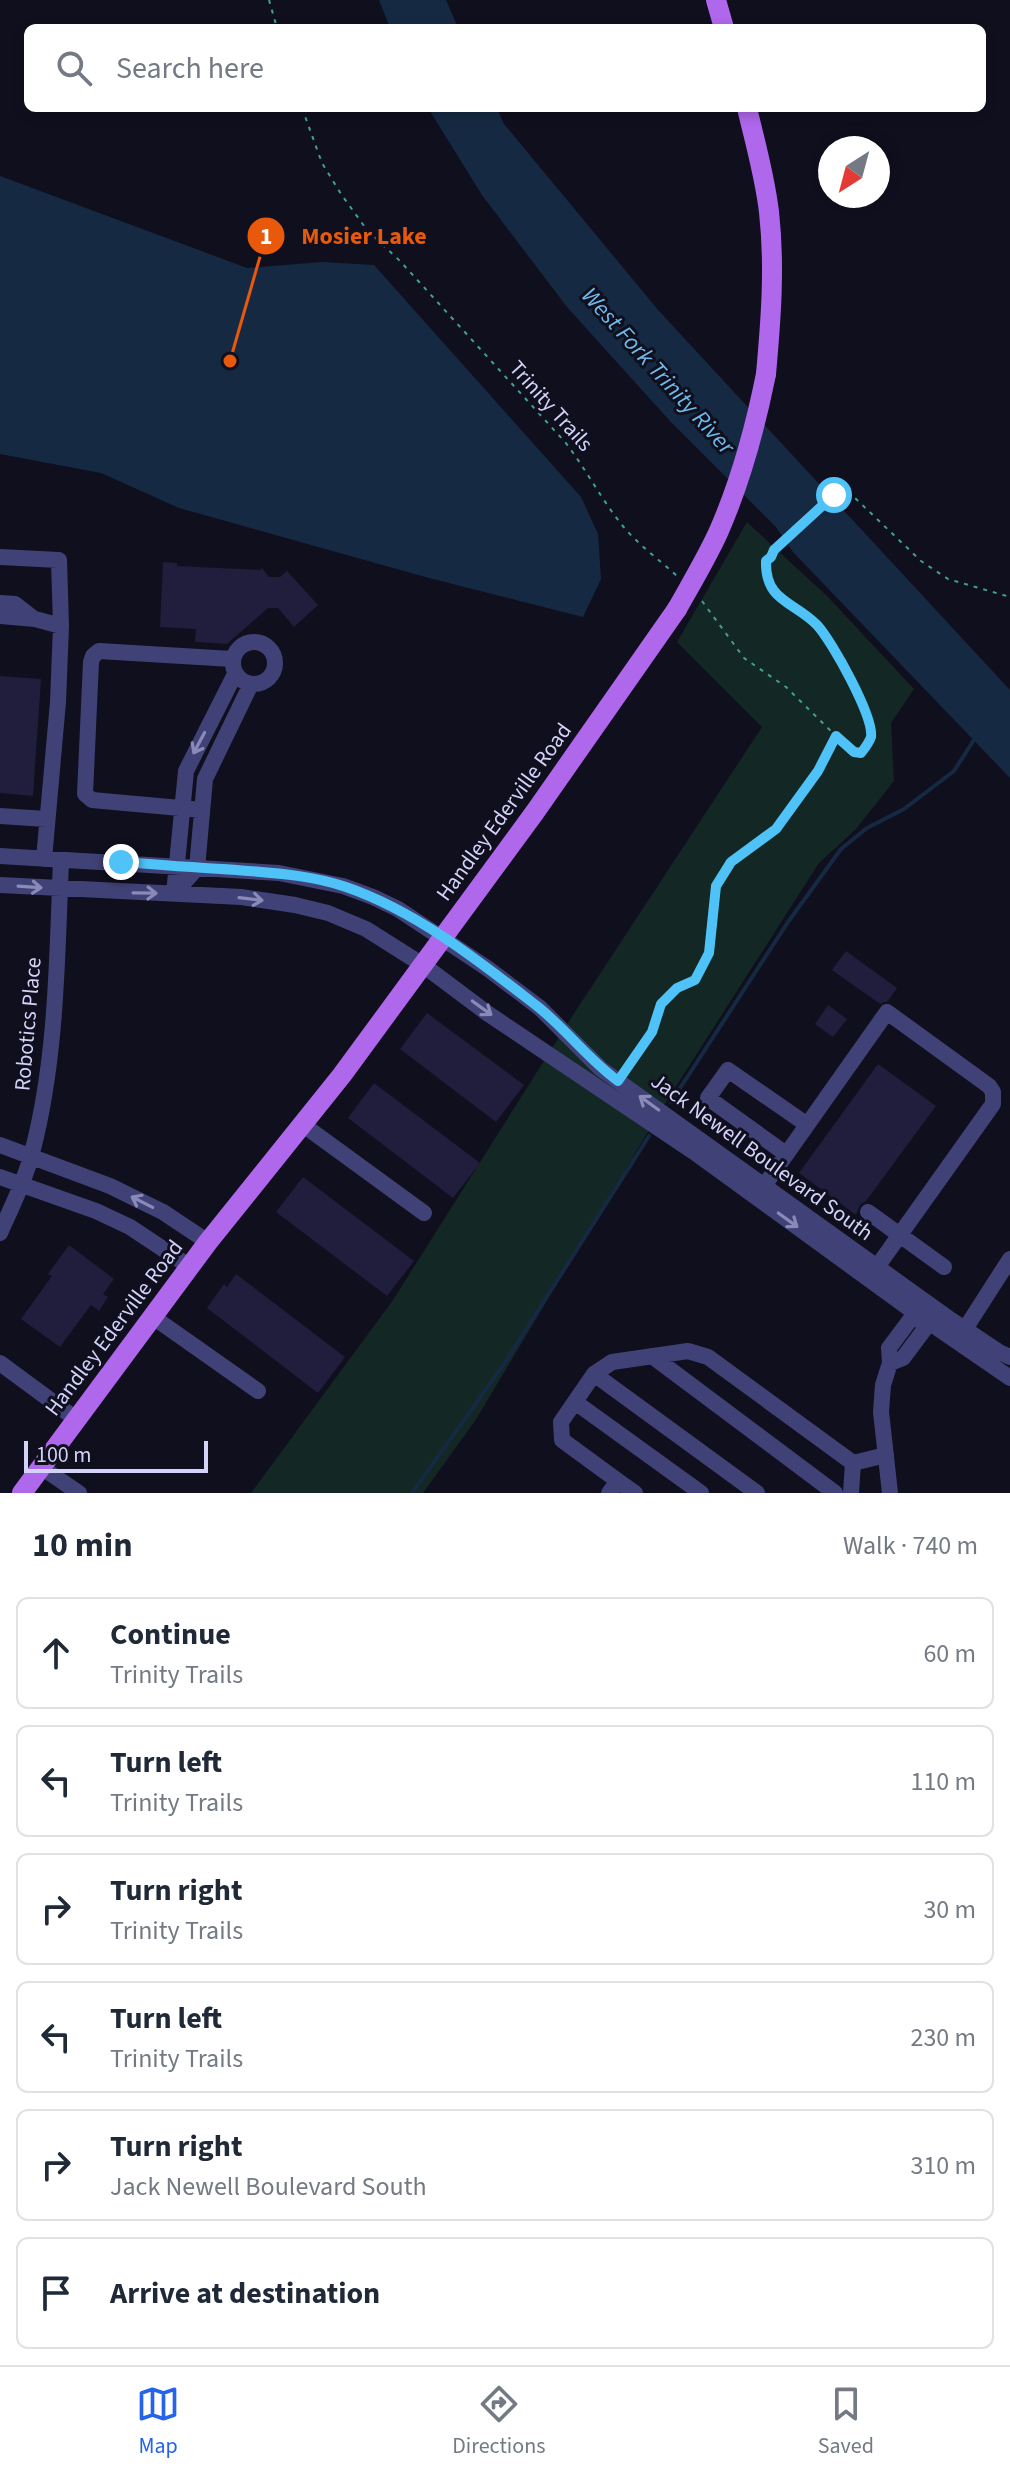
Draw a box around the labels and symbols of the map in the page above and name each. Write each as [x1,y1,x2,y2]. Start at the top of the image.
north arrow [818,136,890,208]
callout: Mosier Lake [246,212,443,260]
text: 1 [260,219,272,254]
text: Mosier Lake [301,219,427,254]
water label: West Fork Trinity River [573,279,744,464]
street label: Trinity Trails [501,353,601,459]
route start [816,477,852,513]
street label: Handley Ederville Road [428,716,580,908]
one-way arrow [190,731,206,754]
route end [103,844,139,880]
one-way arrow [16,880,43,895]
one-way arrow [131,885,158,901]
one-way arrow [238,892,263,907]
street label: Robotics Place [6,956,50,1092]
one-way arrow [471,1000,493,1016]
street label: Jack Newell Boulevard South [644,1065,880,1249]
one-way arrow [638,1095,660,1111]
one-way arrow [130,1193,154,1209]
one-way arrow [776,1212,798,1228]
street label: Handley Ederville Road [37,1233,191,1423]
scale bar [24,1437,208,1473]

